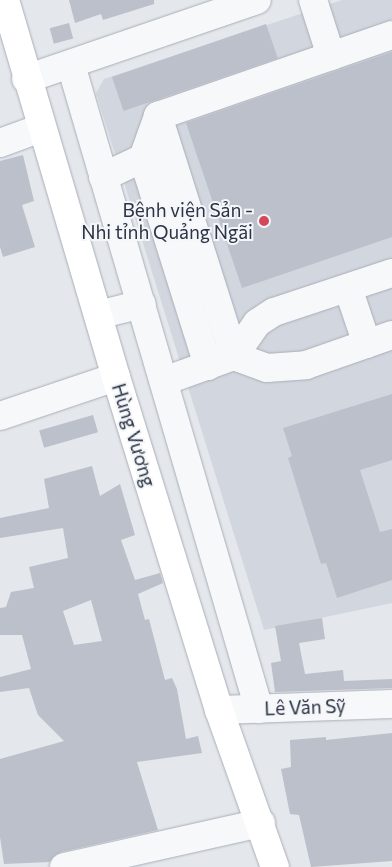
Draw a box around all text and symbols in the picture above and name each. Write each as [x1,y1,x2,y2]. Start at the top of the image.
place label: Bệnh viện Sản - Nhi tỉnh Quảng Ngãi [81,199,253,243]
marker: Bệnh viện Sản - Nhi tỉnh Quảng Ngãi [257,214,271,228]
street label: Hùng Vương [107,381,161,489]
street label: Lê Văn Sỹ [264,694,346,720]

